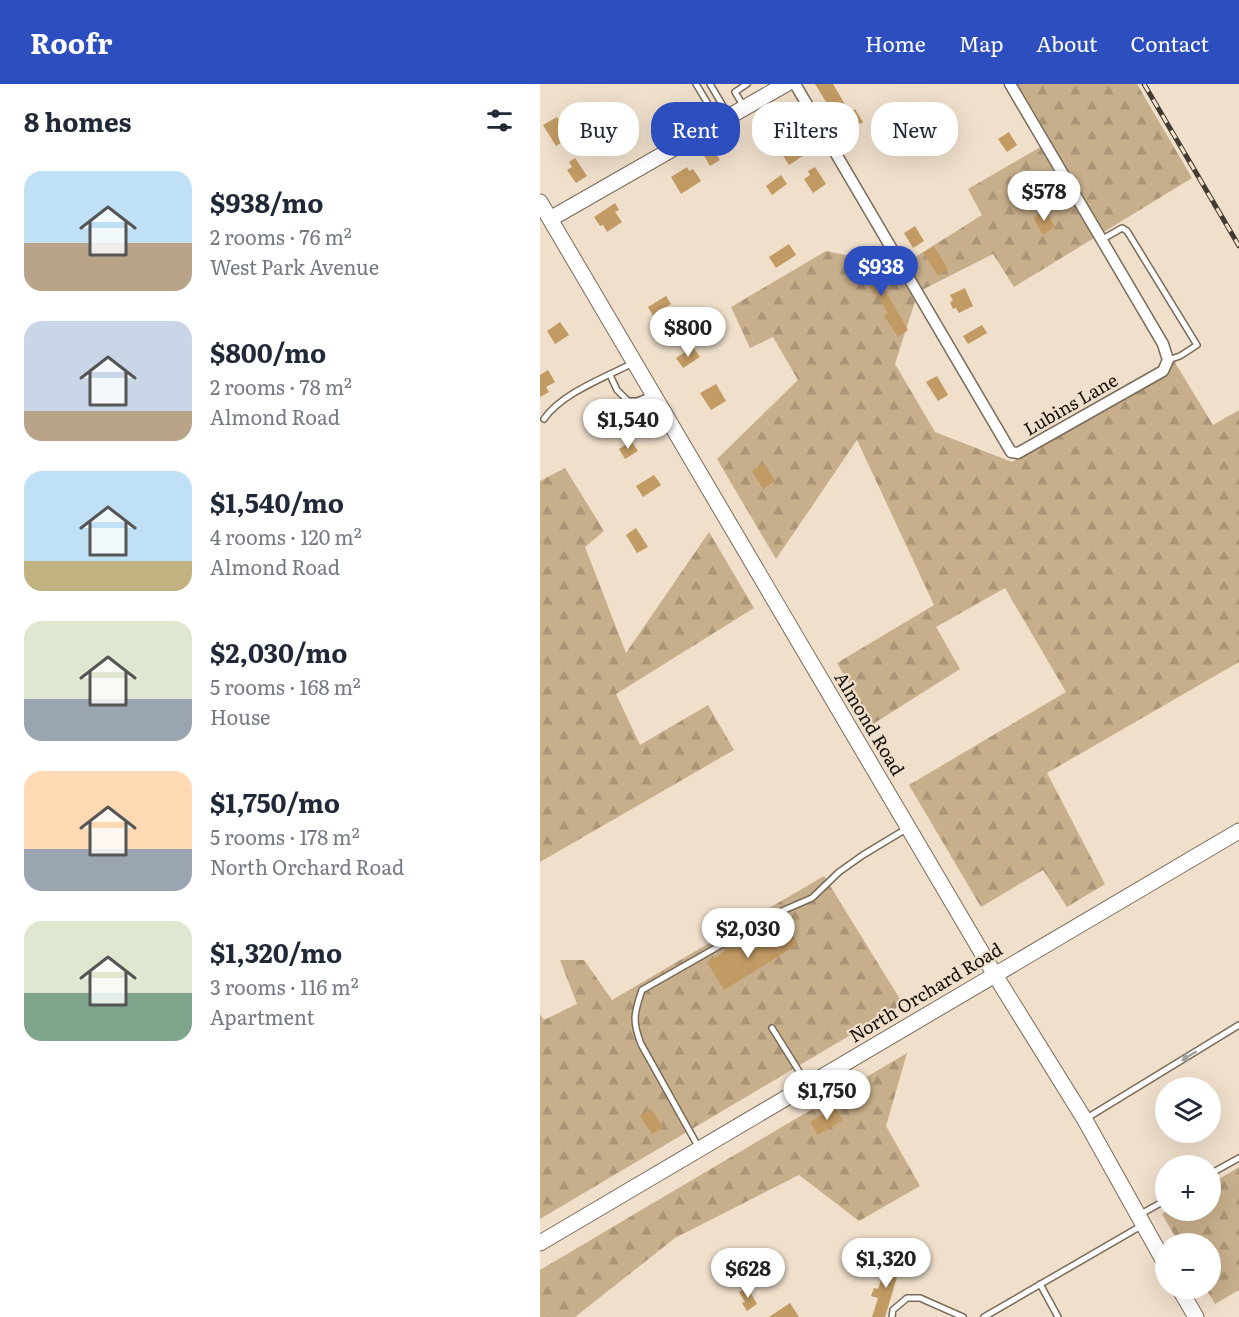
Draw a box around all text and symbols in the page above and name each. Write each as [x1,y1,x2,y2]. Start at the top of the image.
text: Roofr [30,21,112,63]
text: Home [865,27,926,58]
text: Map [959,27,1003,58]
text: About [1036,27,1098,58]
text: Contact [1131,27,1209,58]
text: 8 homes [24,101,132,140]
chip: Buy [558,102,639,156]
chip: Rent [651,102,740,156]
chip: Filters [752,102,859,156]
chip: New [871,102,958,156]
icon: filters [483,104,516,137]
pin: $578 [1008,171,1080,222]
text: $578 [1022,175,1066,205]
text: $938/mo [210,182,323,221]
icon: home [72,195,144,267]
text: 2 rooms · 76 m² [210,221,352,251]
pin: $938 [845,246,917,297]
text: $938 [858,250,904,280]
text: West Park Avenue [210,251,379,281]
pin: $800 [652,307,724,358]
text: $800 [664,311,712,341]
text: $800/mo [210,332,326,371]
icon: home [72,345,144,417]
street label: Lubins Lane [1018,366,1122,442]
text: 2 rooms · 78 m² [210,371,352,401]
pin: $1,540 [579,399,677,450]
text: Almond Road [210,401,340,431]
text: $1,540 [597,403,659,433]
text: $1,540/mo [210,482,344,521]
icon: home [72,495,144,567]
text: 4 rooms · 120 m² [210,521,362,551]
text: Almond Road [210,551,340,581]
text: $2,030/mo [210,632,347,671]
icon: home [72,645,144,717]
street label: Almond Road [829,666,912,780]
text: 5 rooms · 168 m² [210,671,361,701]
text: House [210,701,270,731]
text: $1,750/mo [210,782,340,821]
icon: home [72,795,144,867]
text: 5 rooms · 178 m² [210,821,360,851]
text: North Orchard Road [210,851,404,881]
pin: $2,030 [699,908,797,959]
text: $2,030 [716,912,780,942]
text: $1,320/mo [210,932,342,971]
street label: North Orchard Road [843,935,1007,1048]
icon: home [72,945,144,1017]
text: 3 rooms · 116 m² [210,971,359,1001]
text: Apartment [210,1001,315,1031]
one-way arrow [1181,1050,1197,1061]
pin: $1,750 [778,1070,876,1121]
text: $1,750 [798,1074,856,1104]
map controls [1155,1077,1221,1299]
button: layers [1155,1077,1221,1143]
button: + [1155,1155,1221,1221]
button: − [1155,1233,1221,1299]
pin: $1,320 [837,1238,935,1289]
text: $1,320 [856,1242,916,1272]
pin: $628 [712,1248,784,1299]
text: $628 [725,1252,771,1282]

